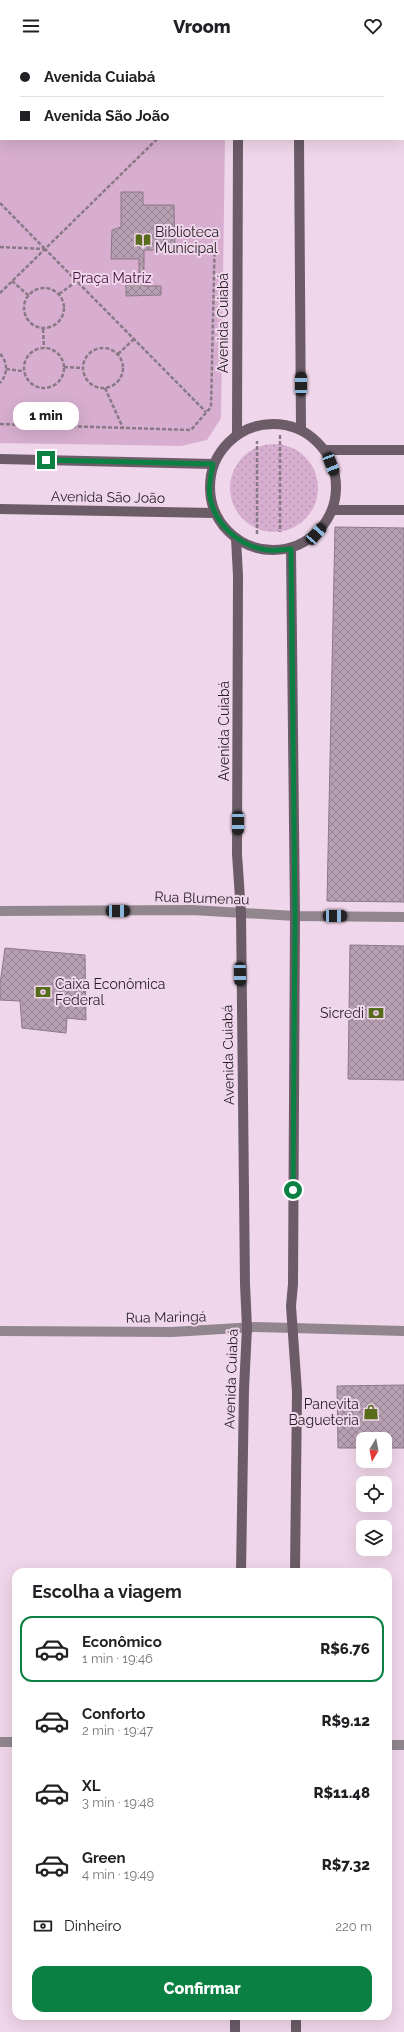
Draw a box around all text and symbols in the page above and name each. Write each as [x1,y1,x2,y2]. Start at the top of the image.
icon: menu [20,15,42,37]
icon: heart [362,15,384,37]
text: Vroom [173,16,231,37]
text: Avenida Cuiabá [44,68,155,86]
text: Avenida São João [44,107,169,125]
place label: Biblioteca Municipal [155,224,219,256]
library icon: Biblioteca Municipal [134,231,152,249]
park label: Praça Matriz [72,270,152,286]
street label: Avenida Cuiabá [215,273,231,373]
car [295,372,307,396]
callout: 1 min [13,402,79,430]
text: 1 min [29,408,63,423]
route end [37,451,55,469]
car [321,451,341,477]
street label: Avenida São João [51,488,165,506]
car [304,521,328,547]
street label: Avenida Cuiabá [216,681,232,781]
car [232,811,244,835]
street label: Rua Blumenau [154,888,250,908]
car [106,905,130,917]
car [323,910,347,922]
car [234,962,246,986]
place label: Caixa Econômica Federal [55,976,165,1008]
bank icon: Caixa Econômica Federal [34,983,52,1001]
bank icon: Sicredi [367,1004,385,1022]
street label: Avenida Cuiabá [219,1005,237,1105]
place label: Sicredi [320,1005,364,1021]
route start [284,1181,302,1199]
street label: Rua Maringá [125,1308,207,1326]
street label: Avenida Cuiabá [221,1329,241,1429]
place label: Panevita Bagueteria [289,1396,359,1428]
shop icon: Panevita Bagueteria [362,1403,380,1421]
north arrow [356,1432,392,1468]
map controls [356,1432,392,1556]
button: locate [356,1476,392,1512]
button: layers [356,1520,392,1556]
text: Escolha a viagem [32,1581,182,1602]
icon: car [34,1631,70,1667]
text: Econômico [82,1633,162,1651]
text: R$6.76 [320,1640,370,1658]
text: 1 min · 19:46 [82,1651,153,1666]
icon: car [34,1703,70,1739]
text: Conforto [82,1705,145,1723]
text: R$9.12 [321,1712,370,1730]
text: 2 min · 19:47 [82,1723,153,1738]
icon: car [34,1775,70,1811]
text: XL [82,1777,100,1795]
text: R$11.48 [313,1784,370,1802]
text: 3 min · 19:48 [82,1795,154,1810]
icon: car [34,1847,70,1883]
text: Green [82,1849,126,1867]
text: R$7.32 [322,1856,370,1874]
text: 4 min · 19:49 [82,1867,154,1882]
icon: cash [32,1915,54,1937]
text: Dinheiro [64,1917,122,1935]
text: 220 m [335,1919,372,1934]
button: Confirmar [32,1966,372,2012]

